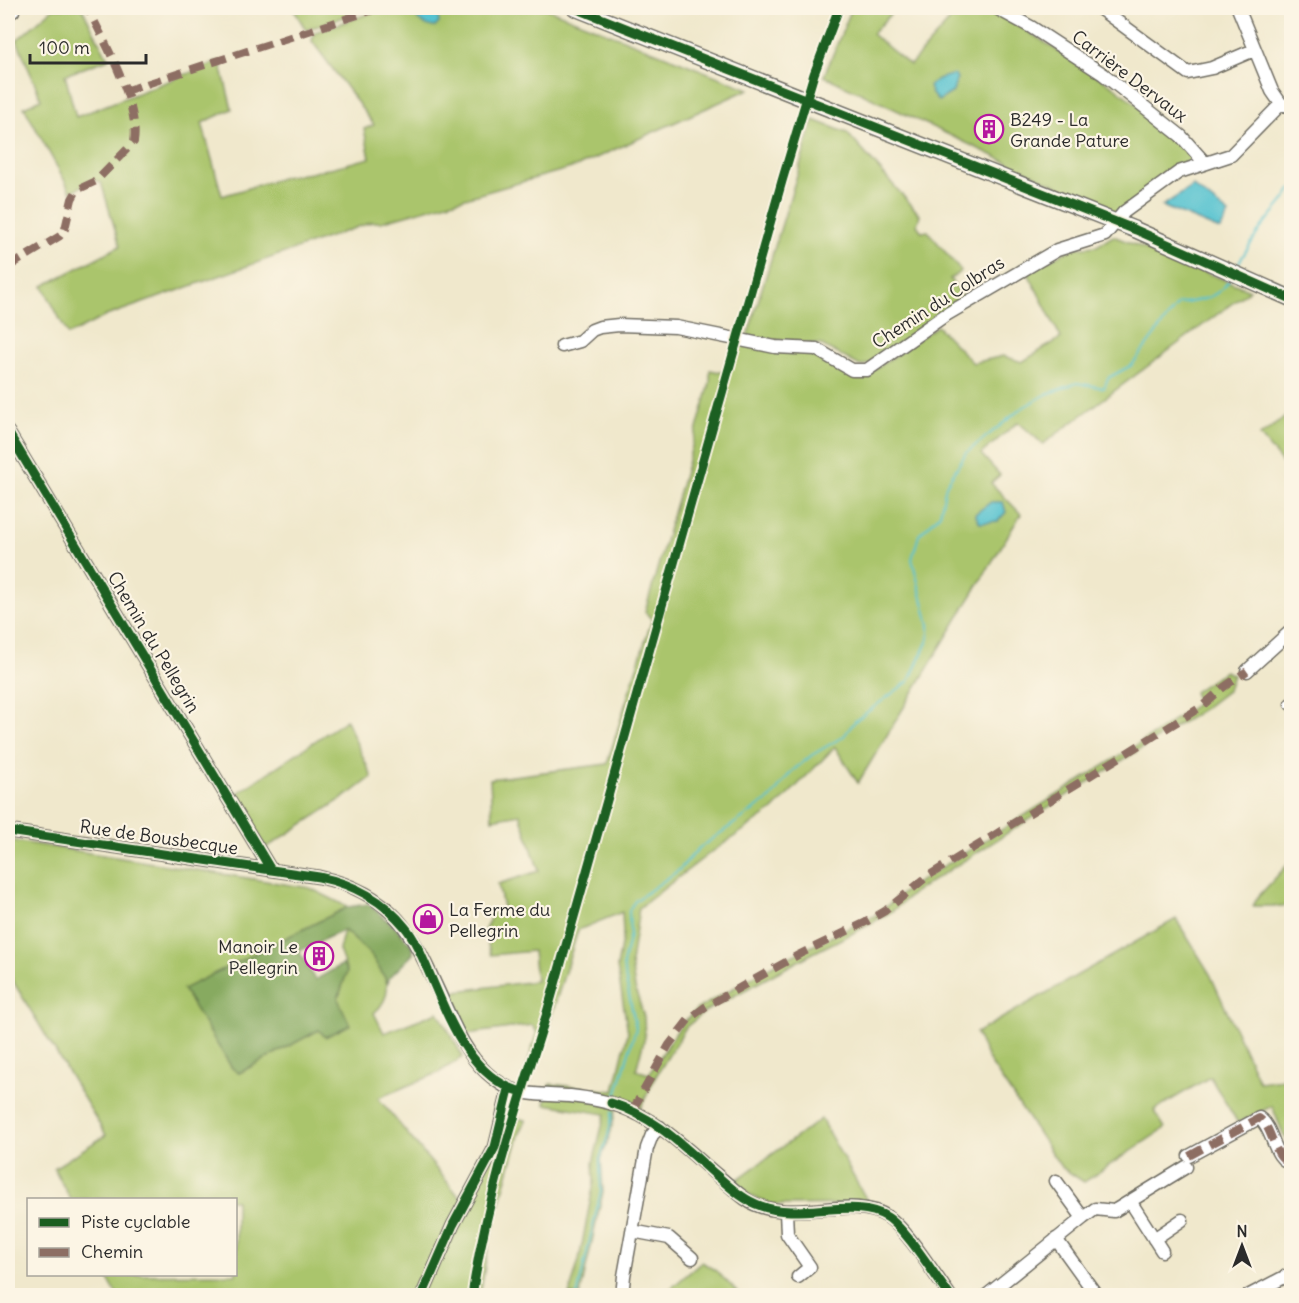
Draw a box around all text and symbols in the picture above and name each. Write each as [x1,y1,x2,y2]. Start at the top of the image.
street label: Carrière Dervaux [1067,25,1193,127]
scale bar [30,27,146,65]
text: 100 m [39,36,90,59]
place label: B249 - La Grande Pature [1010,108,1129,152]
building icon: B249 - La Grande Pature [973,113,1005,145]
street label: Chemin du Colbras [867,251,1009,353]
street label: Chemin du Pellegrin [103,567,205,717]
street label: Rue de Bousbecque [78,815,240,859]
place label: La Ferme du Pellegrin [449,898,550,942]
shop icon: La Ferme du Pellegrin [412,903,444,935]
place label: Manoir Le Pellegrin [218,935,298,979]
building icon: Manoir Le Pellegrin [303,940,335,972]
legend [27,1198,237,1276]
text: Piste cyclable [81,1210,190,1233]
north arrow [1212,1216,1272,1276]
text: N [1236,1221,1248,1241]
text: Chemin [81,1240,143,1263]

